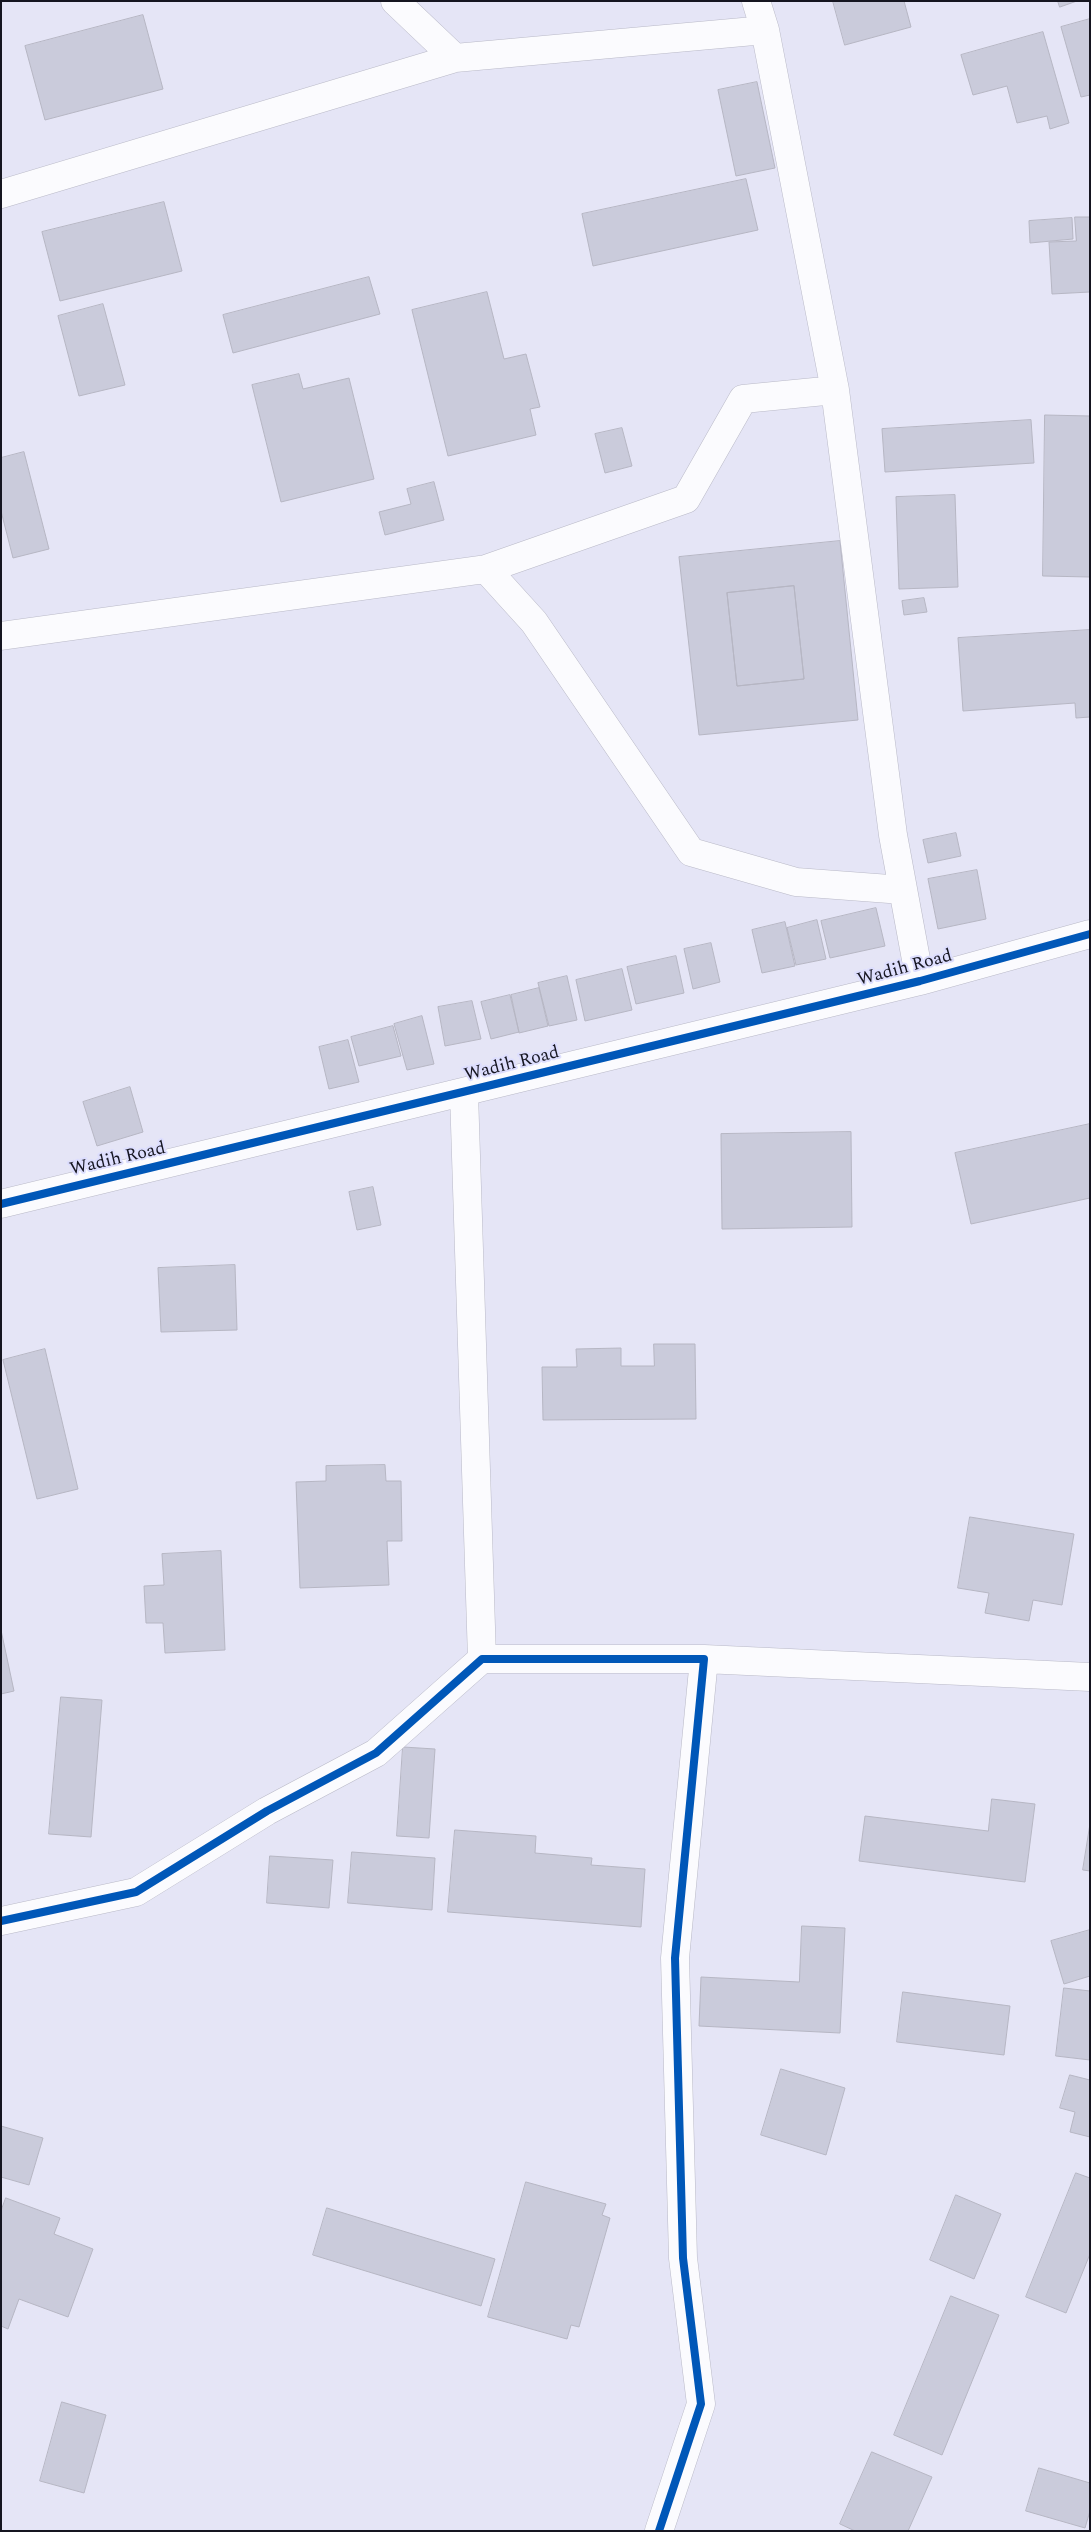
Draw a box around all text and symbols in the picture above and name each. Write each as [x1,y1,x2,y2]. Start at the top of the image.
street label: Wadih Road [855,946,955,992]
street label: Wadih Road [462,1043,562,1087]
street label: Wadih Road [68,1139,168,1181]

